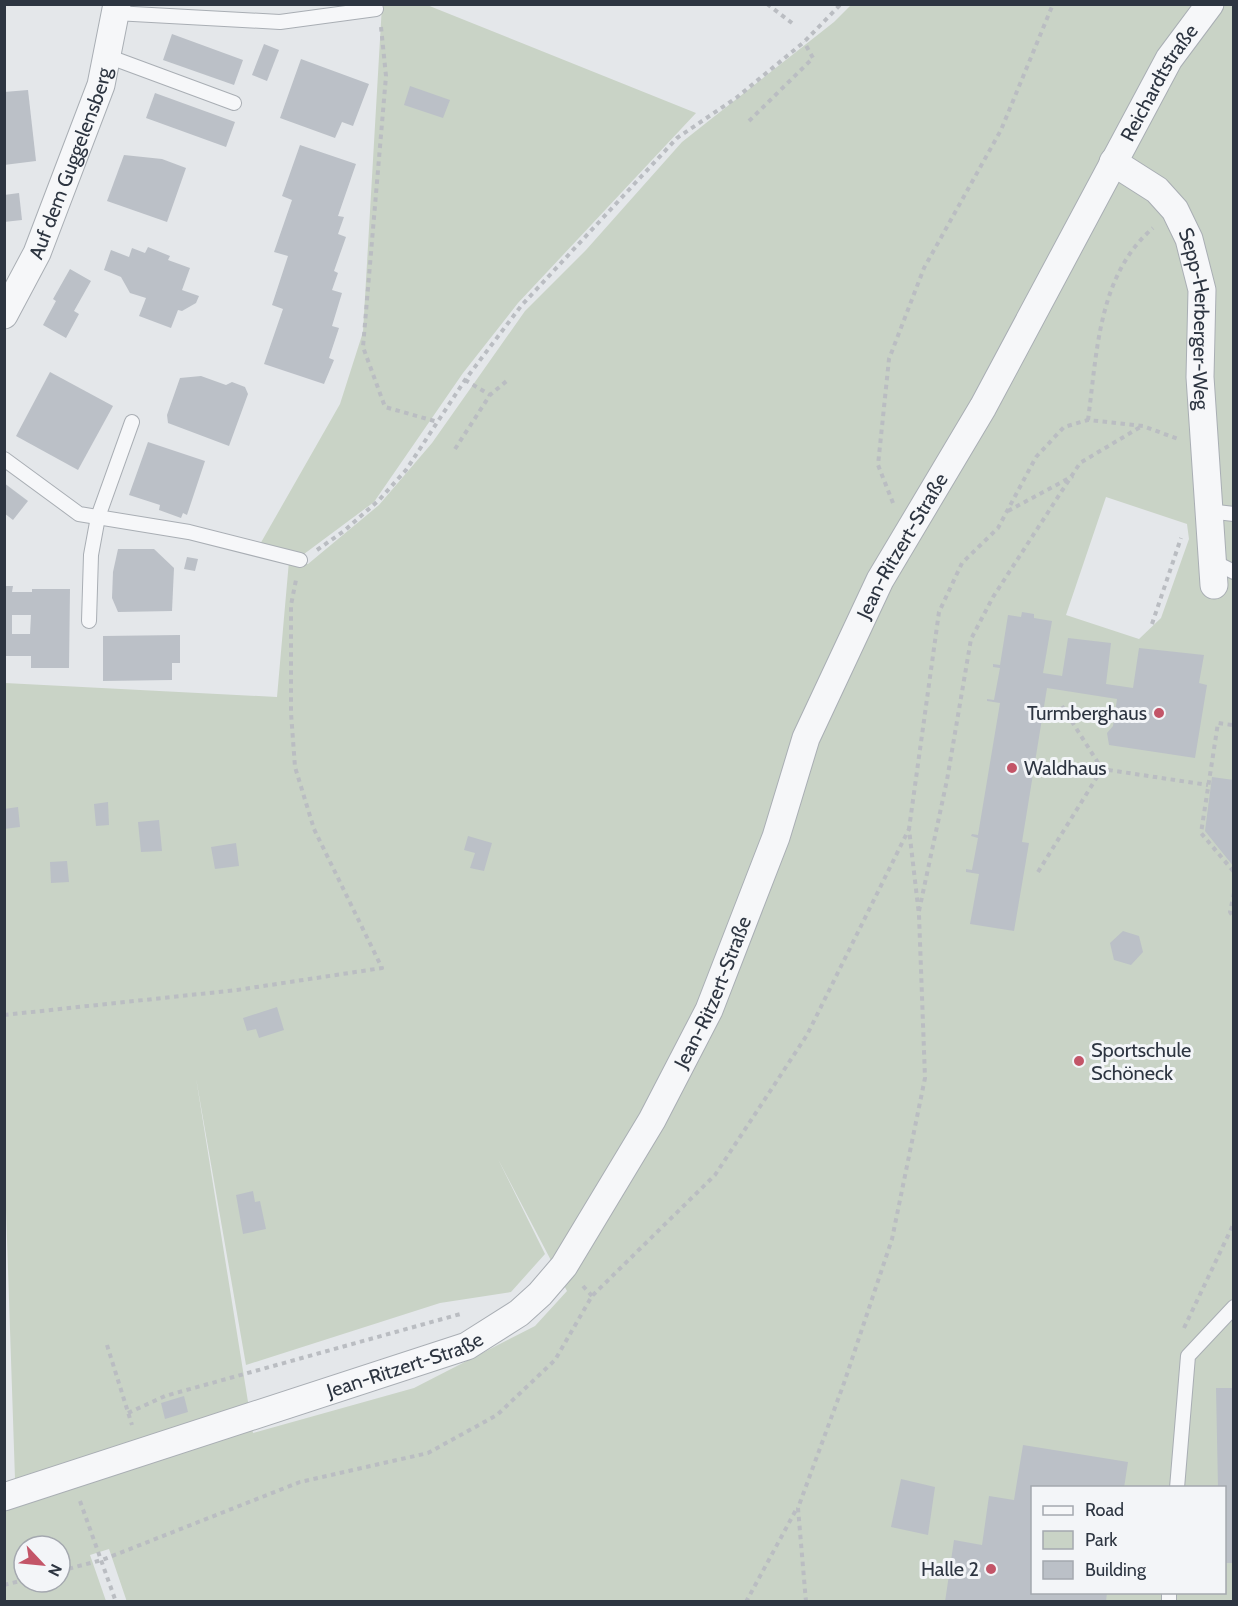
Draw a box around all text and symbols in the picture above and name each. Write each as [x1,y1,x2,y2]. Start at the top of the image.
street label: Reichardtstraße [1115,19,1203,145]
street label: Auf dem Guggelensberg [24,65,116,263]
street label: Sepp-Herberger-Weg [1173,224,1214,412]
street label: Jean-Ritzert-Straße [851,469,953,624]
place label: Turmberghaus [1027,701,1147,725]
marker: Turmberghaus [1152,706,1166,720]
place label: Waldhaus [1024,756,1107,780]
marker: Waldhaus [1005,761,1019,775]
street label: Jean-Ritzert-Straße [668,913,756,1073]
place label: Sportschule Schöneck [1091,1038,1191,1085]
marker: Sportschule Schöneck [1072,1054,1086,1068]
street label: Jean-Ritzert-Straße [323,1327,488,1403]
legend [1031,1486,1226,1594]
text: Road [1085,1499,1124,1521]
text: Park [1085,1529,1118,1551]
north arrow [12,1534,72,1594]
place label: Halle 2 [921,1557,979,1581]
text: Building [1085,1559,1147,1581]
text: N [44,1561,66,1580]
marker: Halle 2 [984,1562,998,1576]

